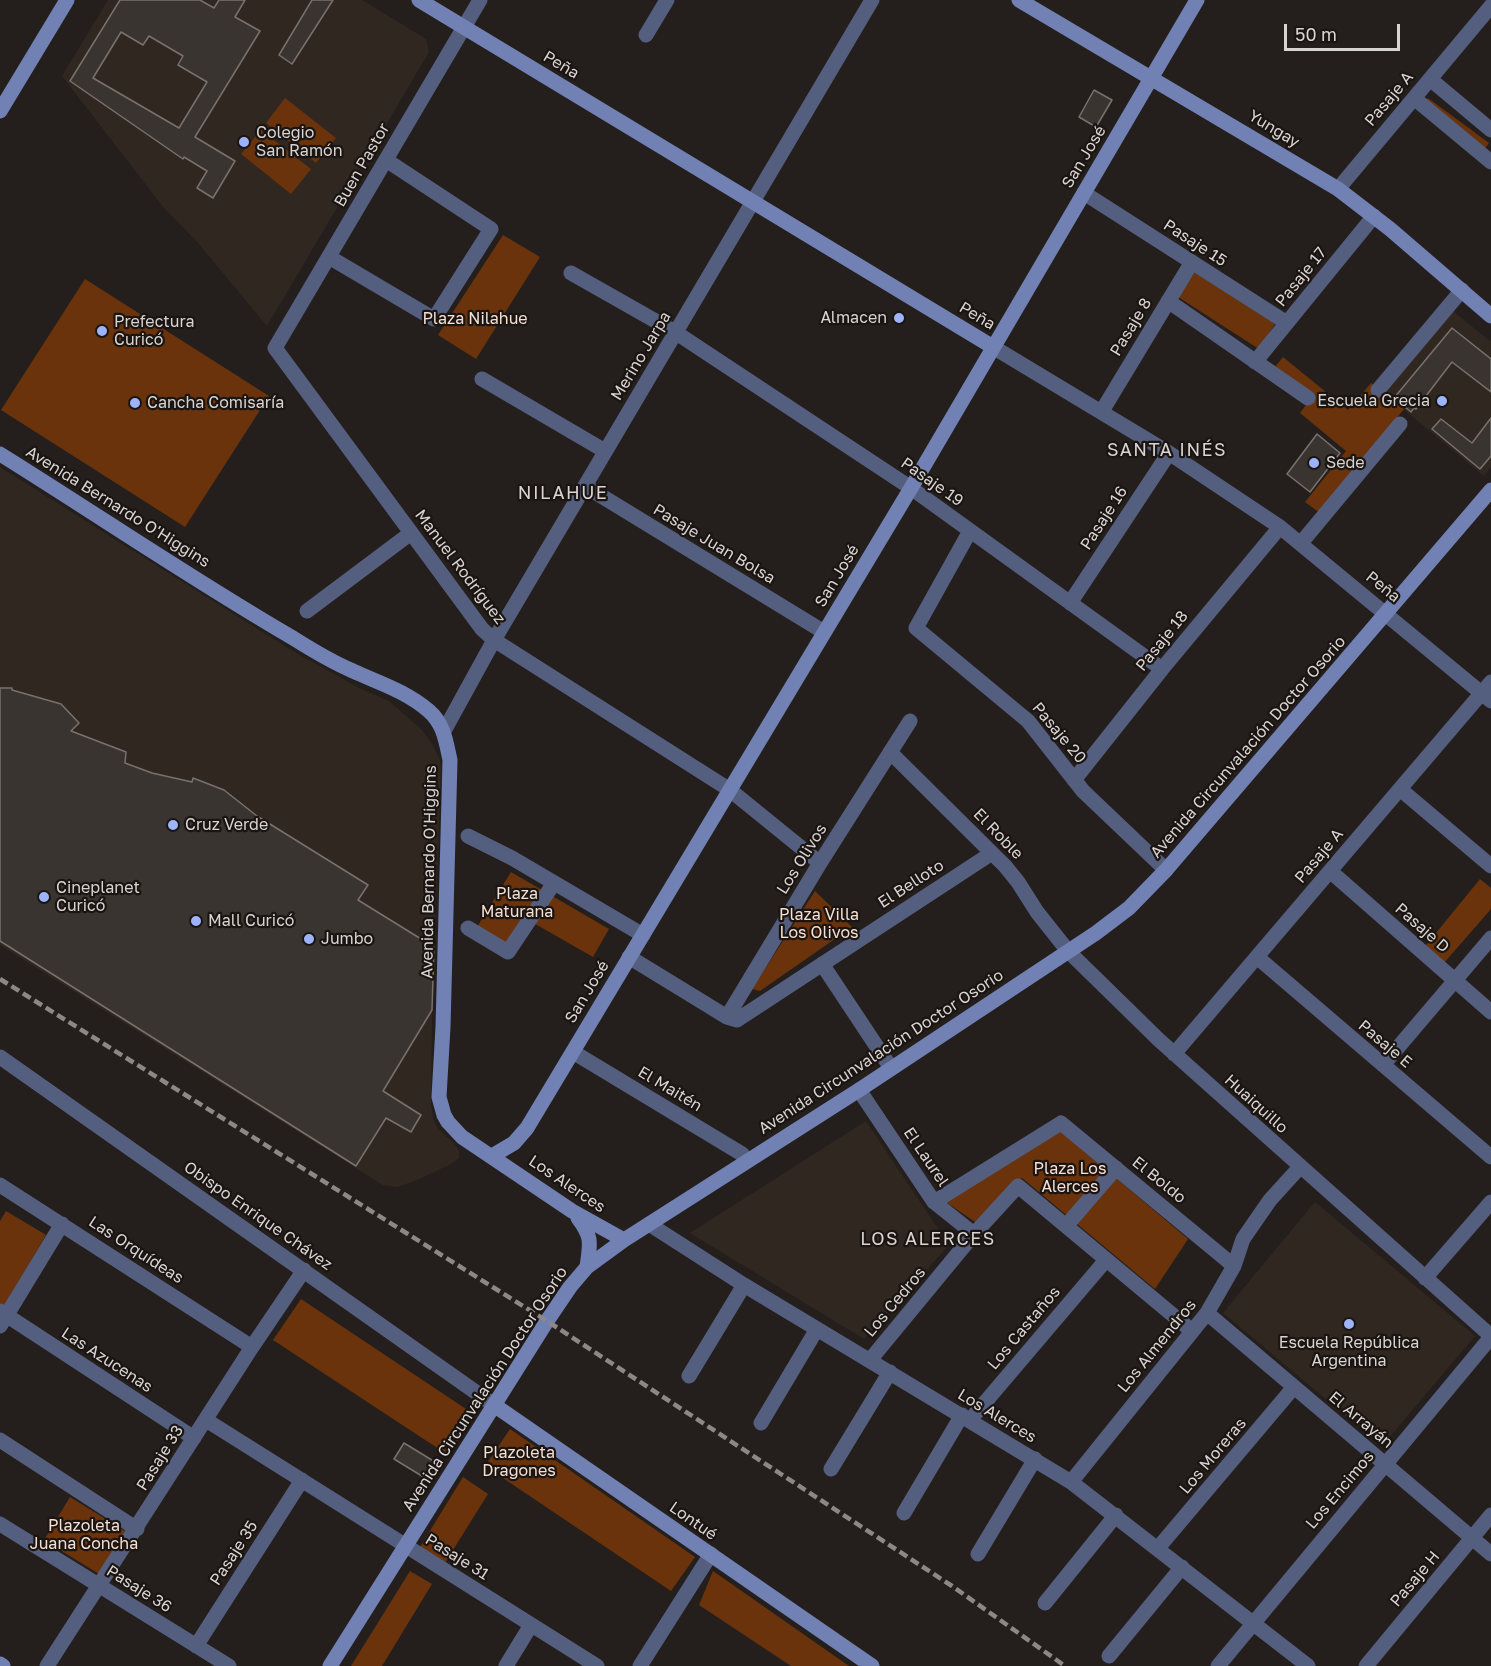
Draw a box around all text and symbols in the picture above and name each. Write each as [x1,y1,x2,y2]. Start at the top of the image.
scale bar [1287,12,1402,50]
text: 50 m [1295,23,1337,45]
street label: Peña [540,47,582,83]
street label: Pasaje A [1361,68,1417,130]
street label: Yungay [1245,106,1303,152]
street label: Buen Pastor [330,120,394,210]
street label: San José [1058,122,1110,192]
place label: Colegio San Ramón [256,123,342,161]
marker: Colegio San Ramón [237,135,251,149]
street label: Pasaje 15 [1160,215,1230,271]
street label: Pasaje 17 [1271,243,1331,311]
street label: Pasaje 8 [1106,295,1156,359]
street label: Peña [956,298,998,334]
street label: Merino Jarpa [607,308,675,404]
place label: Almacen [820,308,887,328]
park label: Plaza Nilahue [422,309,528,329]
marker: Almacen [892,311,906,325]
place label: Prefectura Curicó [114,312,195,350]
marker: Prefectura Curicó [95,324,109,338]
place label: Escuela Grecia [1317,391,1430,411]
place label: Cancha Comisaría [147,393,284,413]
marker: Escuela Grecia [1435,394,1449,408]
marker: Cancha Comisaría [128,396,142,410]
district label: SANTA INÉS [1107,439,1227,461]
street label: Avenida Bernardo O'Higgins [22,442,214,572]
place label: Sede [1326,453,1365,473]
street label: Pasaje 19 [897,454,967,510]
marker: Sede [1307,456,1321,470]
district label: NILAHUE [518,482,608,504]
street label: Pasaje 16 [1076,483,1132,553]
street label: Pasaje Juan Bolsa [650,500,778,588]
street label: Manuel Rodríguez [411,506,509,628]
street label: San José [811,541,863,611]
street label: Peña [1362,567,1404,607]
street label: Pasaje 18 [1132,607,1192,675]
street label: Avenida Circunvalación Doctor Osorio [1146,632,1350,862]
street label: Pasaje 20 [1028,699,1090,767]
street label: Avenida Bernardo O'Higgins [418,765,440,979]
street label: El Roble [969,805,1027,863]
place label: Cruz Verde [185,815,268,835]
marker: Cruz Verde [166,818,180,832]
street label: Los Olivos [773,820,831,898]
street label: Pasaje A [1291,825,1347,887]
street label: El Belloto [875,856,947,912]
place label: Cineplanet Curicó [56,878,140,916]
park label: Plaza Maturana [481,884,553,922]
marker: Cineplanet Curicó [37,890,51,904]
street label: Pasaje D [1391,899,1453,957]
park label: Plaza Villa Los Olivos [779,905,859,943]
place label: Mall Curicó [208,911,294,931]
marker: Mall Curicó [189,914,203,928]
place label: Jumbo [321,929,373,949]
marker: Jumbo [302,932,316,946]
street label: San José [561,957,613,1027]
street label: Avenida Circunvalación Doctor Osorio [755,966,1007,1138]
street label: Pasaje E [1354,1016,1416,1072]
street label: El Maitén [634,1062,706,1116]
street label: Huaiquillo [1220,1071,1292,1137]
street label: El Laurel [899,1124,953,1190]
street label: Los Alerces [525,1151,609,1217]
street label: El Boldo [1128,1153,1190,1207]
street label: Obispo Enrique Chávez [180,1158,336,1274]
park label: Plaza Los Alerces [1034,1159,1106,1197]
street label: Las Orquídeas [85,1212,187,1288]
district label: LOS ALERCES [860,1228,996,1250]
street label: Avenida Circunvalación Doctor Osorio [399,1263,571,1515]
street label: Los Cedros [860,1263,930,1341]
street label: Los Castaños [984,1282,1064,1374]
street label: Los Almendros [1114,1296,1200,1396]
marker: Escuela República Argentina [1342,1317,1356,1331]
street label: Las Azucenas [58,1323,156,1397]
place label: Escuela República Argentina [1279,1333,1419,1371]
street label: Los Alerces [954,1385,1040,1447]
street label: El Arrayán [1325,1388,1397,1452]
street label: Los Moreras [1176,1414,1250,1498]
street label: Pasaje 33 [132,1422,188,1494]
park label: Plazoleta Dragones [482,1443,556,1481]
street label: Los Encimos [1302,1447,1378,1533]
street label: Lontué [666,1498,720,1544]
park label: Plazoleta Juana Concha [30,1516,138,1554]
street label: Pasaje 35 [206,1517,262,1589]
street label: Pasaje 31 [422,1530,492,1584]
street label: Pasaje H [1386,1547,1444,1611]
street label: Pasaje 36 [103,1561,175,1617]

